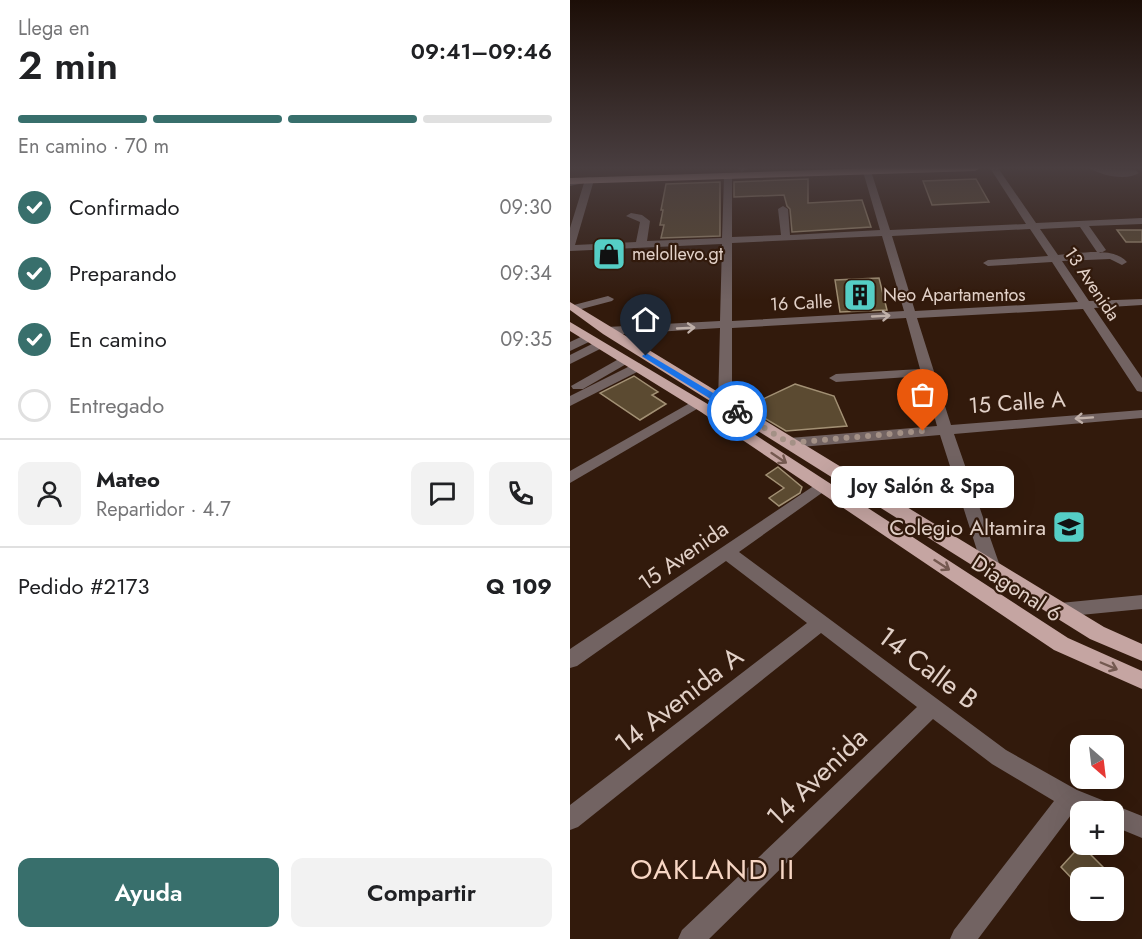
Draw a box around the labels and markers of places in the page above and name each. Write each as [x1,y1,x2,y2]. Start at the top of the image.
shop icon: melollevo.gt [591,236,627,272]
place label: melollevo.gt [632,241,724,267]
building icon: Neo Apartamentos [842,277,878,313]
place label: Neo Apartamentos [883,282,1026,308]
pin [620,294,671,356]
pin [897,369,948,431]
callout: Joy Salón & Spa [832,467,1015,509]
school or university icon: Colegio Altamira [1051,509,1087,545]
place label: Colegio Altamira [889,511,1046,543]

